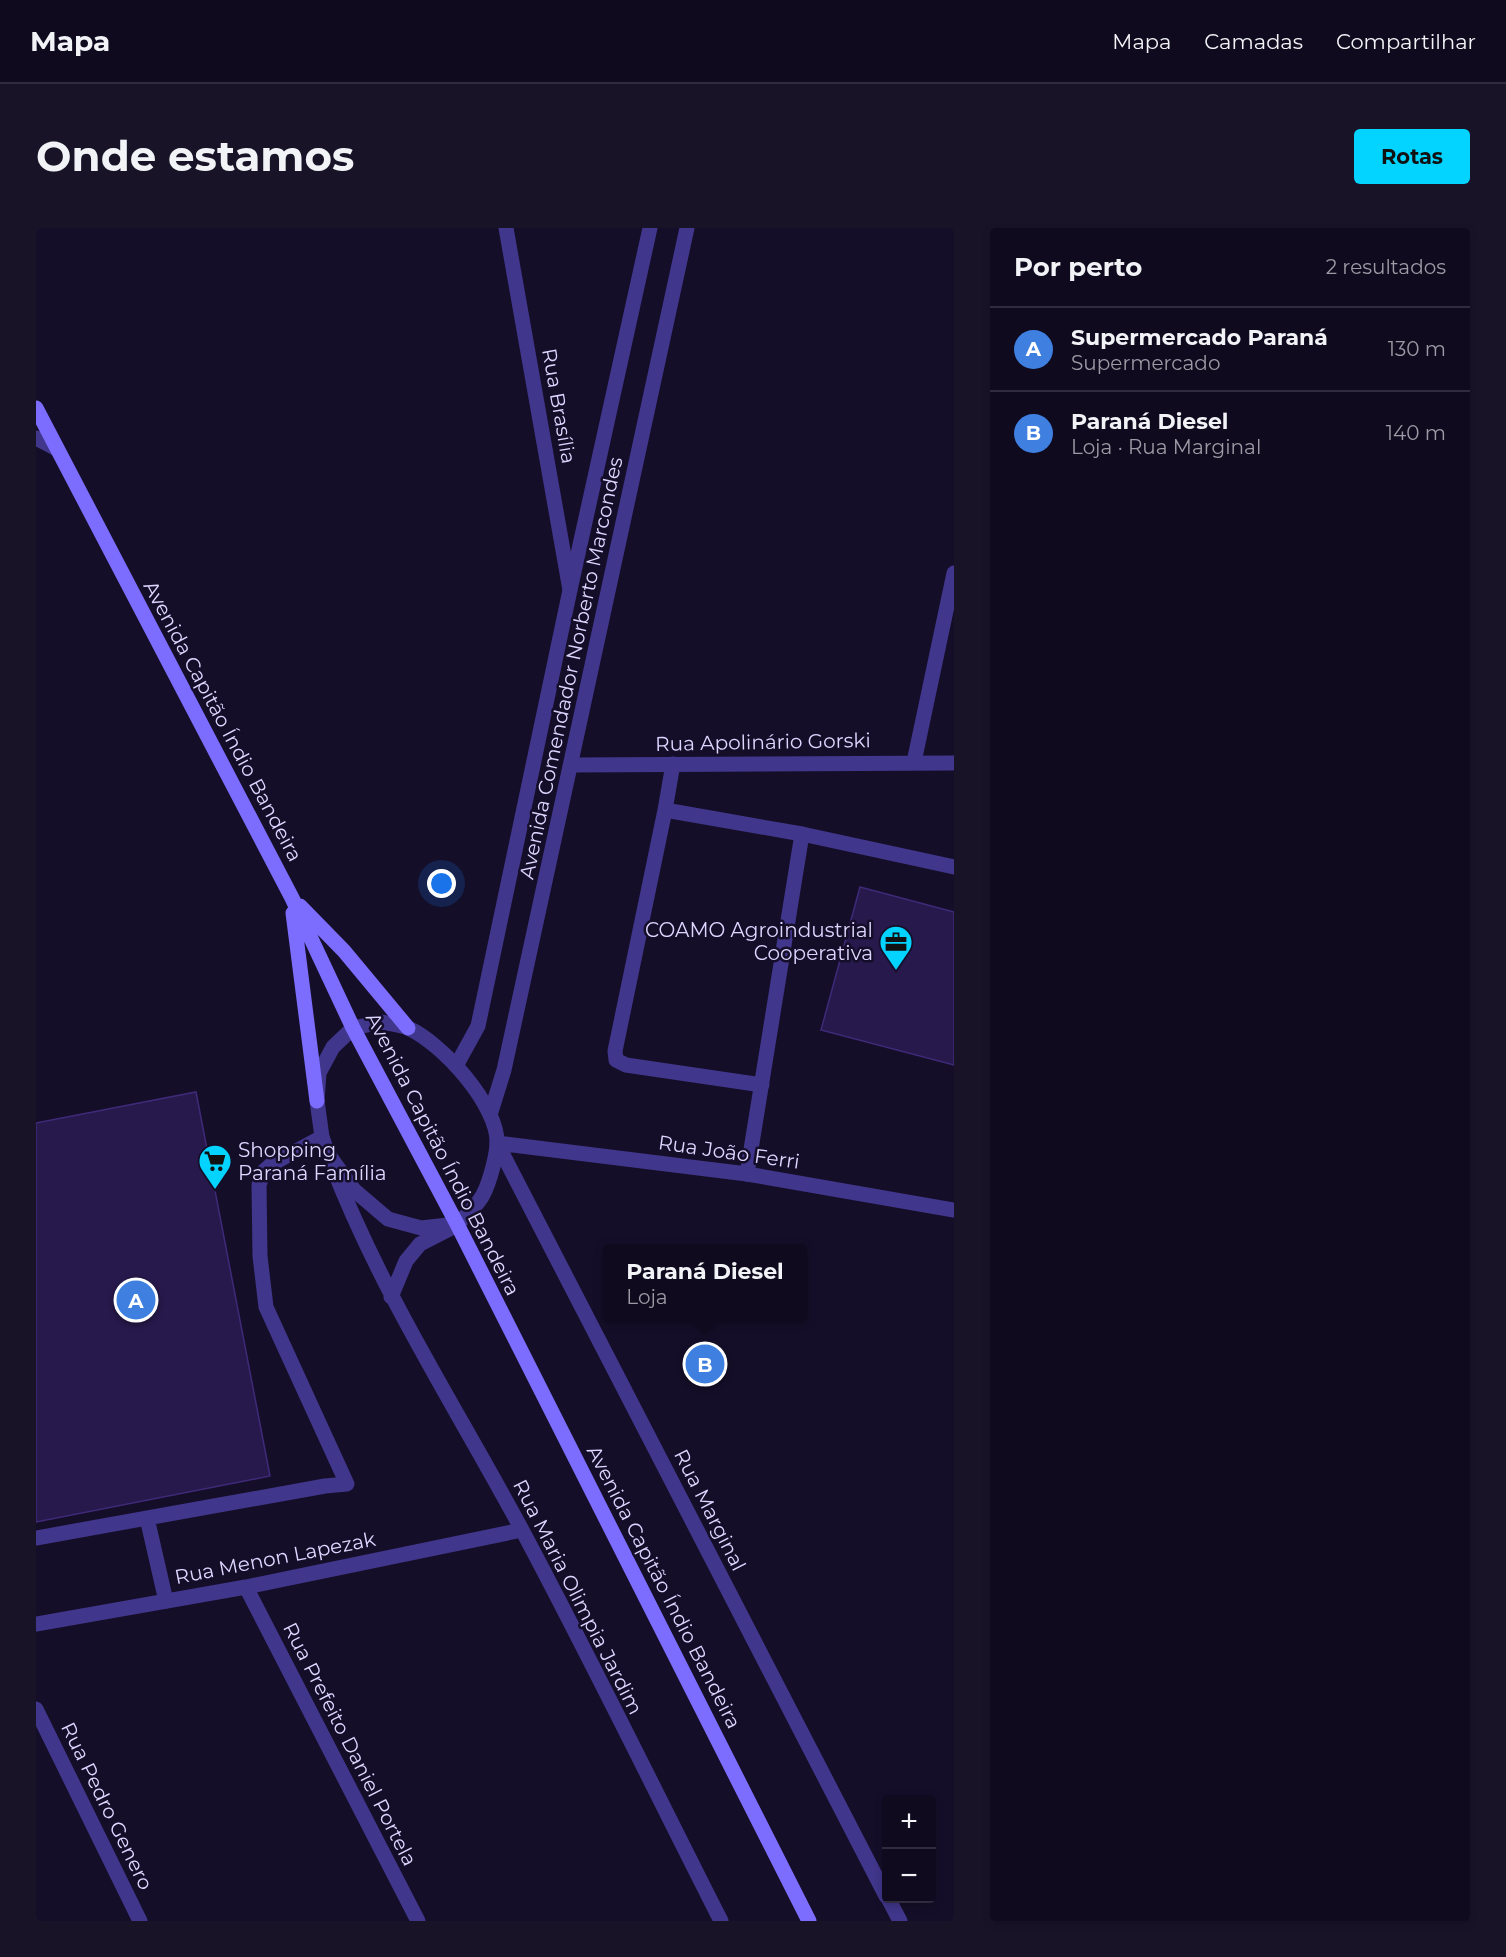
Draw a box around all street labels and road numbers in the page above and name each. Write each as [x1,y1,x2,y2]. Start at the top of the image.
street label: Rua Brasília [537,346,581,466]
street label: Avenida Comendador Norberto Marcondes [514,454,628,881]
street label: Avenida Capitão Índio Bandeira [139,577,307,865]
street label: Rua Apolinário Gorski [655,728,871,756]
street label: Avenida Capitão Índio Bandeira [361,1008,525,1300]
street label: Rua João Ferri [657,1130,801,1174]
street label: Avenida Capitão Índio Bandeira [582,1441,746,1733]
street label: Rua Marginal [669,1445,751,1575]
street label: Rua Maria Olimpia Jardim [508,1475,648,1719]
street label: Rua Menon Lapezak [173,1527,377,1589]
street label: Rua Prefeito Daniel Portela [278,1618,422,1870]
street label: Rua Pedro Genero [56,1718,158,1894]

